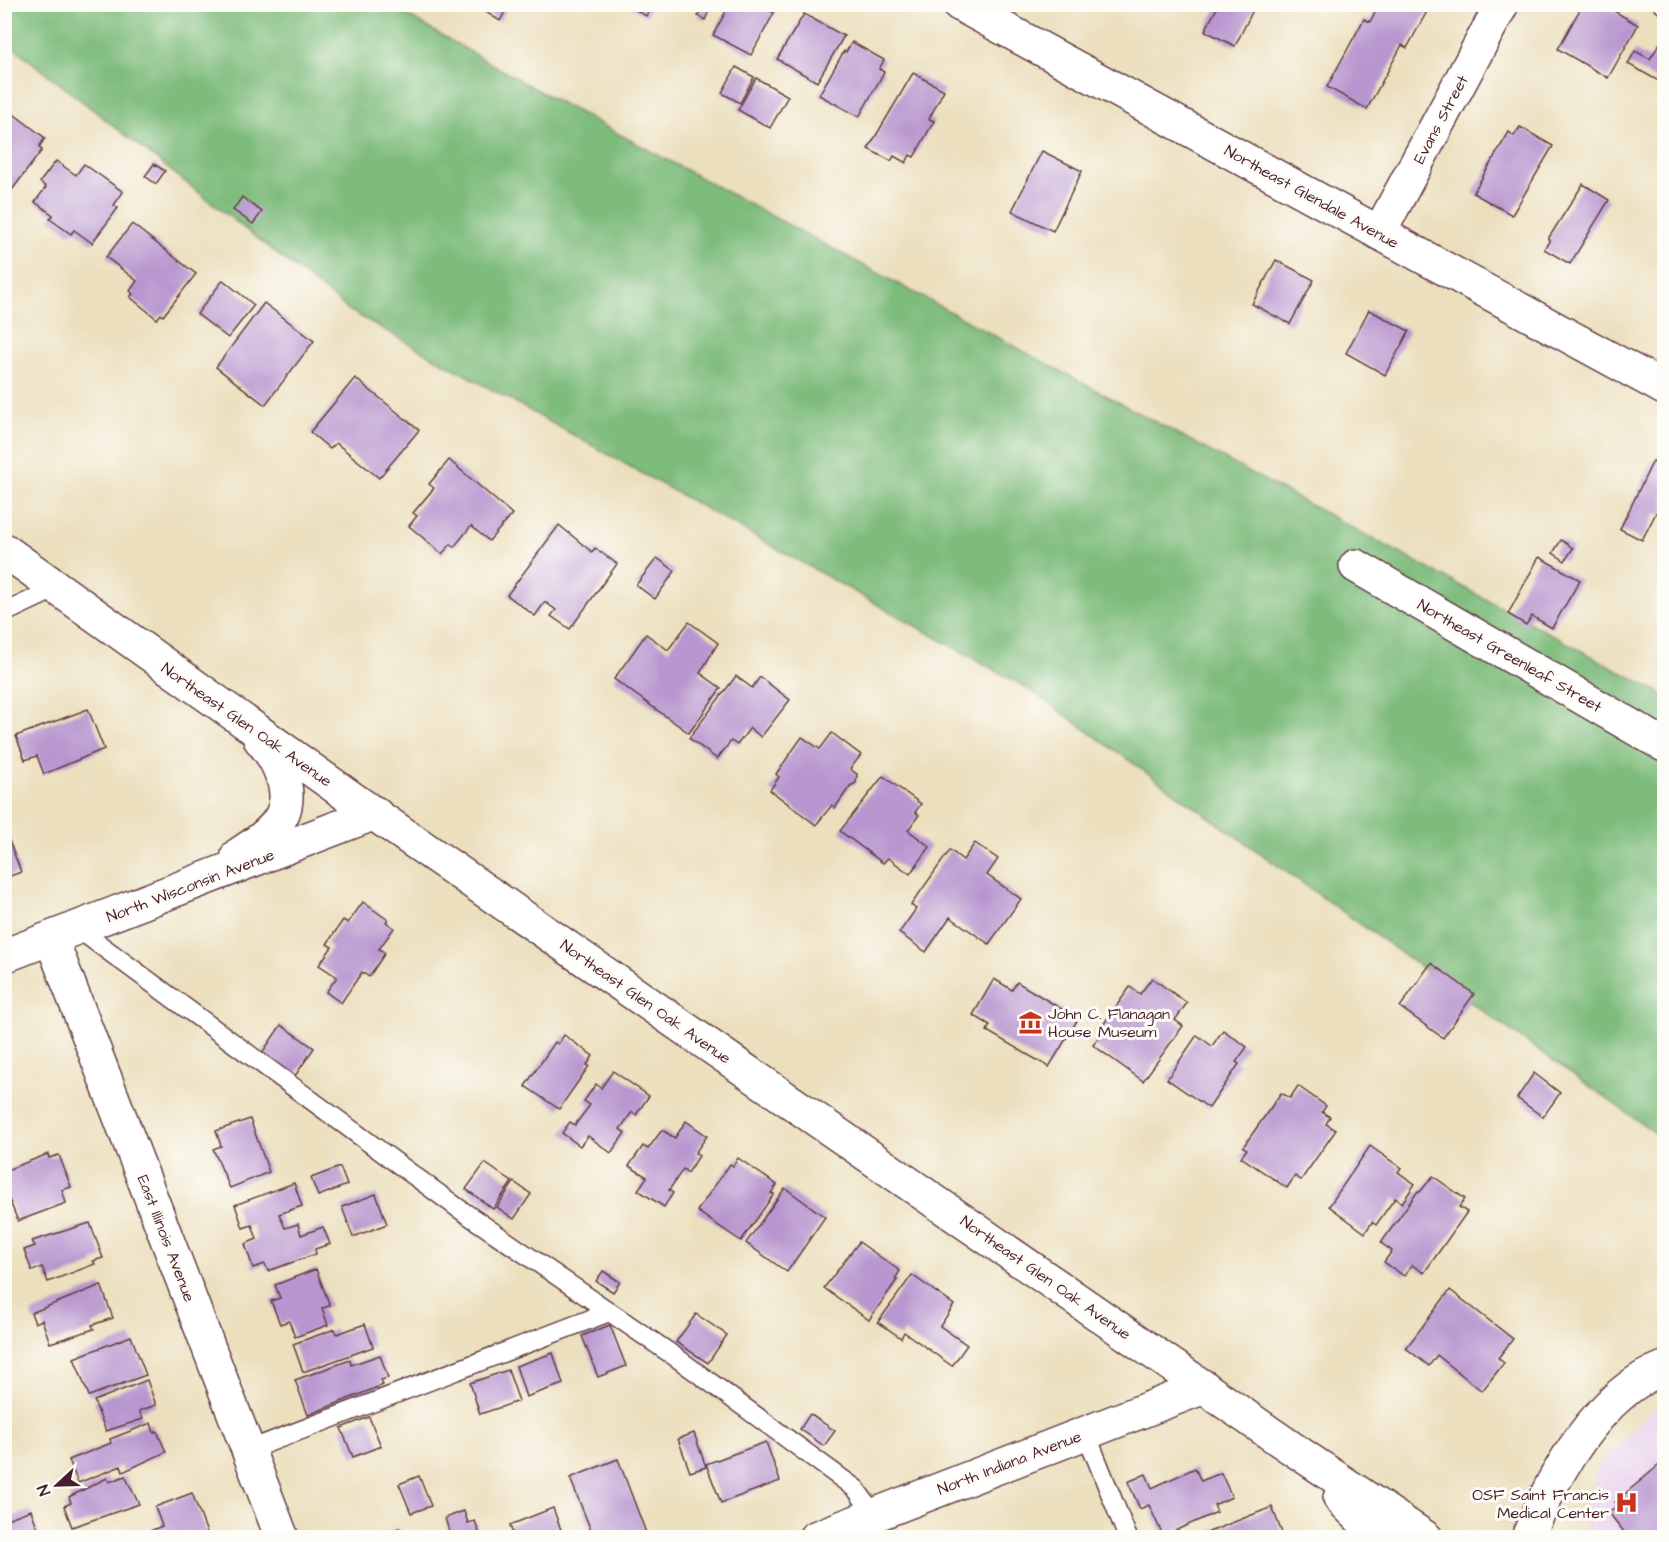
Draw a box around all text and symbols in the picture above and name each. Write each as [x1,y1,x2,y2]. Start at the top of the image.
street label: Evans Street [1408,71,1474,168]
street label: Northeast Glendale Avenue [1220,140,1403,254]
street label: Northeast Greenleaf Street [1413,594,1606,718]
street label: Northeast Glen Oak Avenue [157,657,336,792]
street label: North Wisconsin Avenue [103,844,278,928]
street label: Northeast Glen Oak Avenue [556,934,735,1069]
place label: John C. Flanagan House Museum [1048,1003,1170,1043]
museum icon: John C. Flanagan House Museum [1017,1009,1043,1035]
street label: East Illinois Avenue [132,1172,201,1305]
street label: Northeast Glen Oak Avenue [956,1210,1135,1345]
street label: North Indiana Avenue [934,1425,1085,1501]
north arrow [27,1455,87,1515]
text: N [32,1481,56,1499]
place label: OSF Saint Francis Medical Center [1472,1484,1609,1524]
hospital icon: OSF Saint Francis Medical Center [1614,1490,1640,1516]

